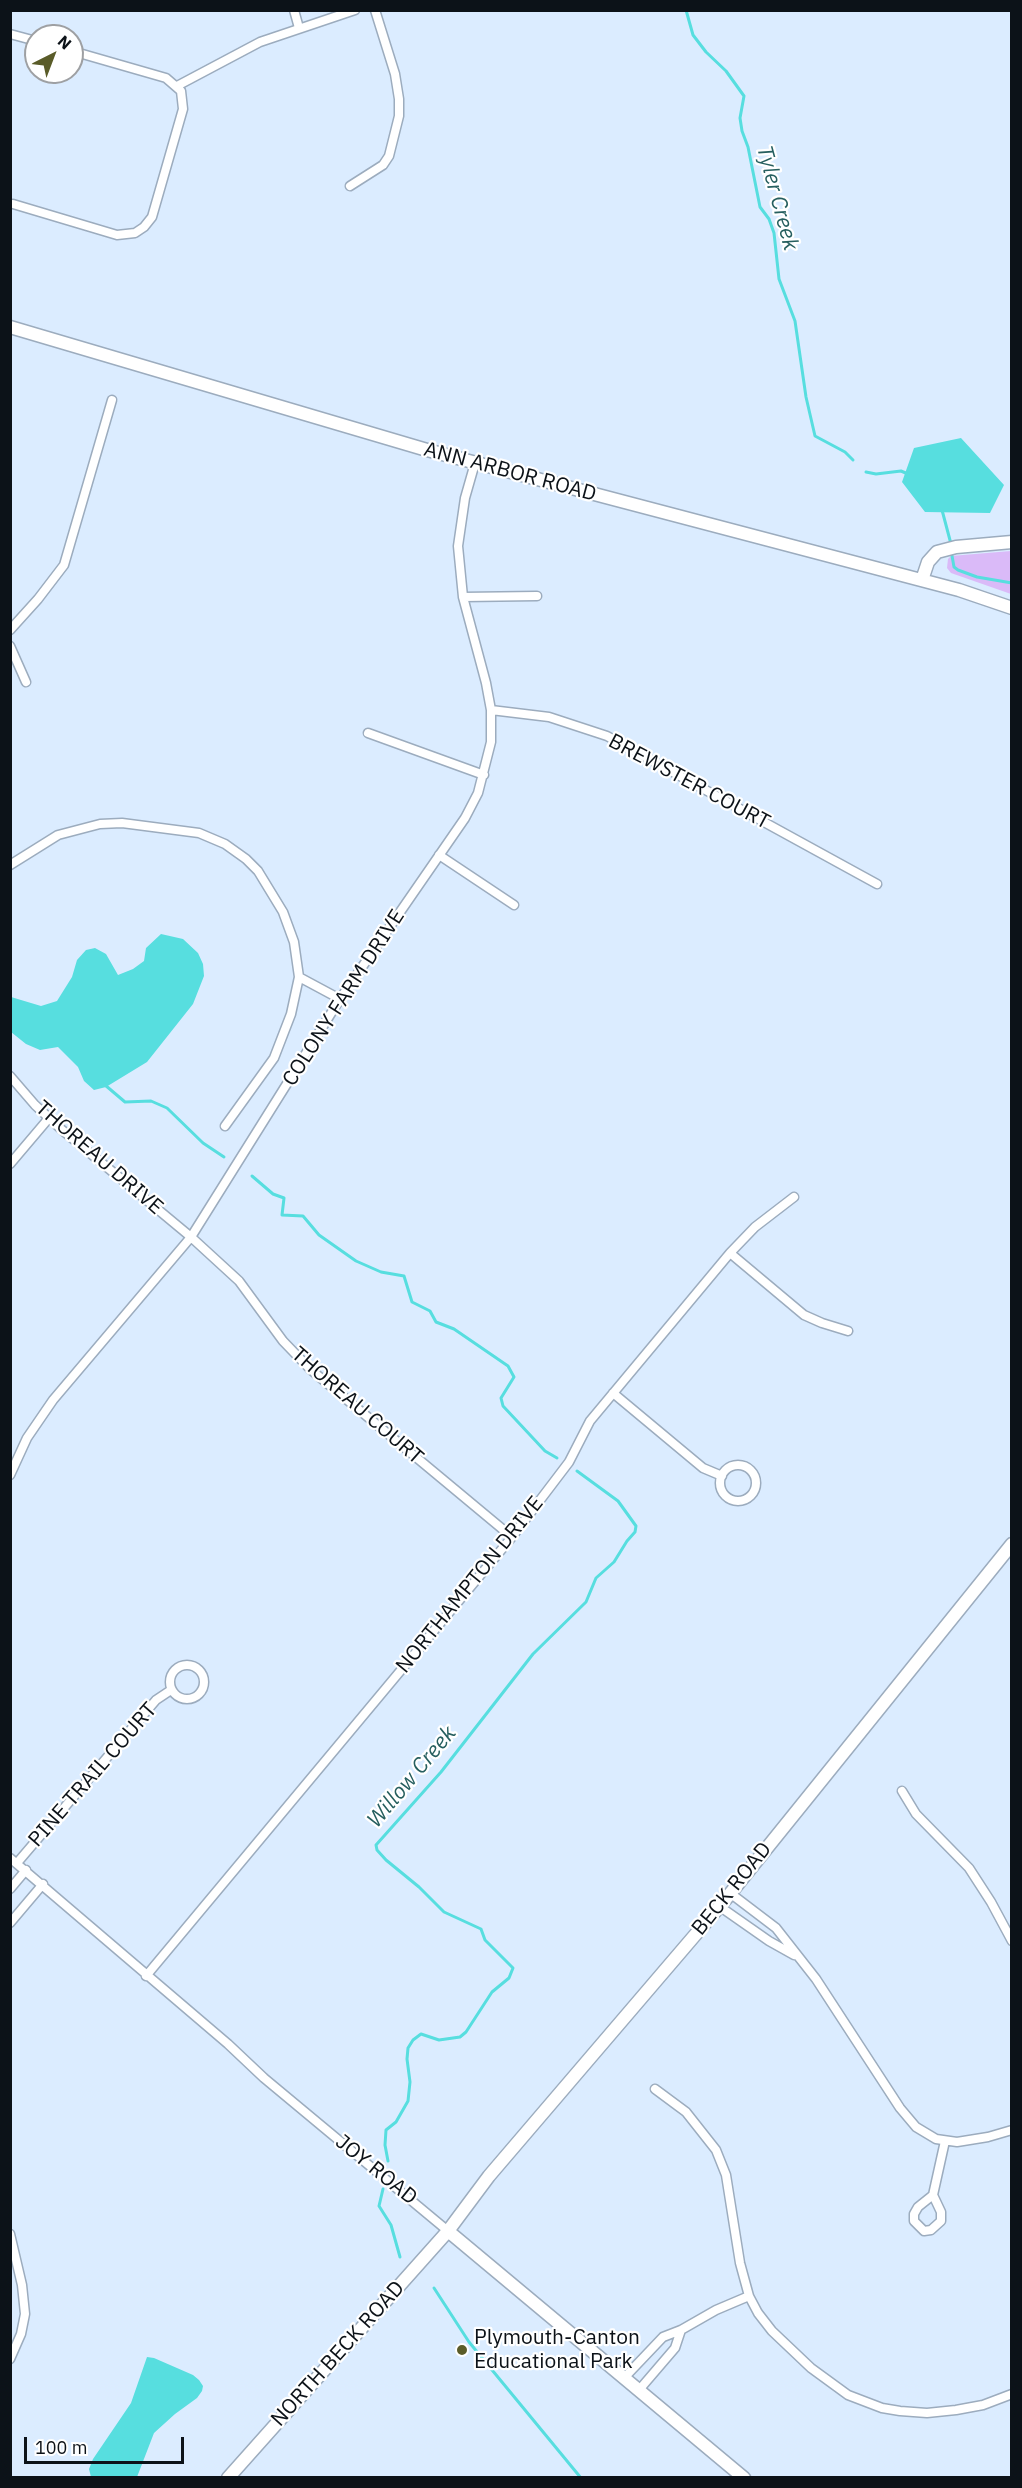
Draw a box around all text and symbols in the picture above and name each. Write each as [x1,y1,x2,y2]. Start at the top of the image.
north arrow [24,24,84,84]
text: N [54,31,76,53]
water label: Tyler Creek [750,143,804,253]
street label: ANN ARBOR ROAD [421,437,599,507]
street label: BREWSTER COURT [604,729,774,835]
street label: COLONY FARM DRIVE [278,905,410,1091]
street label: THOREAU DRIVE [30,1096,168,1220]
street label: THOREAU COURT [286,1342,428,1470]
street label: NORTHAMPTON DRIVE [391,1492,549,1678]
street label: PINE TRAIL COURT [24,1698,162,1852]
water label: Willow Creek [362,1721,462,1833]
street label: BECK ROAD [687,1837,777,1941]
street label: JOY ROAD [330,2129,422,2211]
street label: NORTH BECK ROAD [266,2276,410,2432]
place label: Plymouth-Canton Educational Park [474,2325,640,2375]
marker: Plymouth-Canton Educational Park [455,2343,469,2357]
scale bar [27,2425,188,2463]
text: 100 m [35,2436,87,2459]

